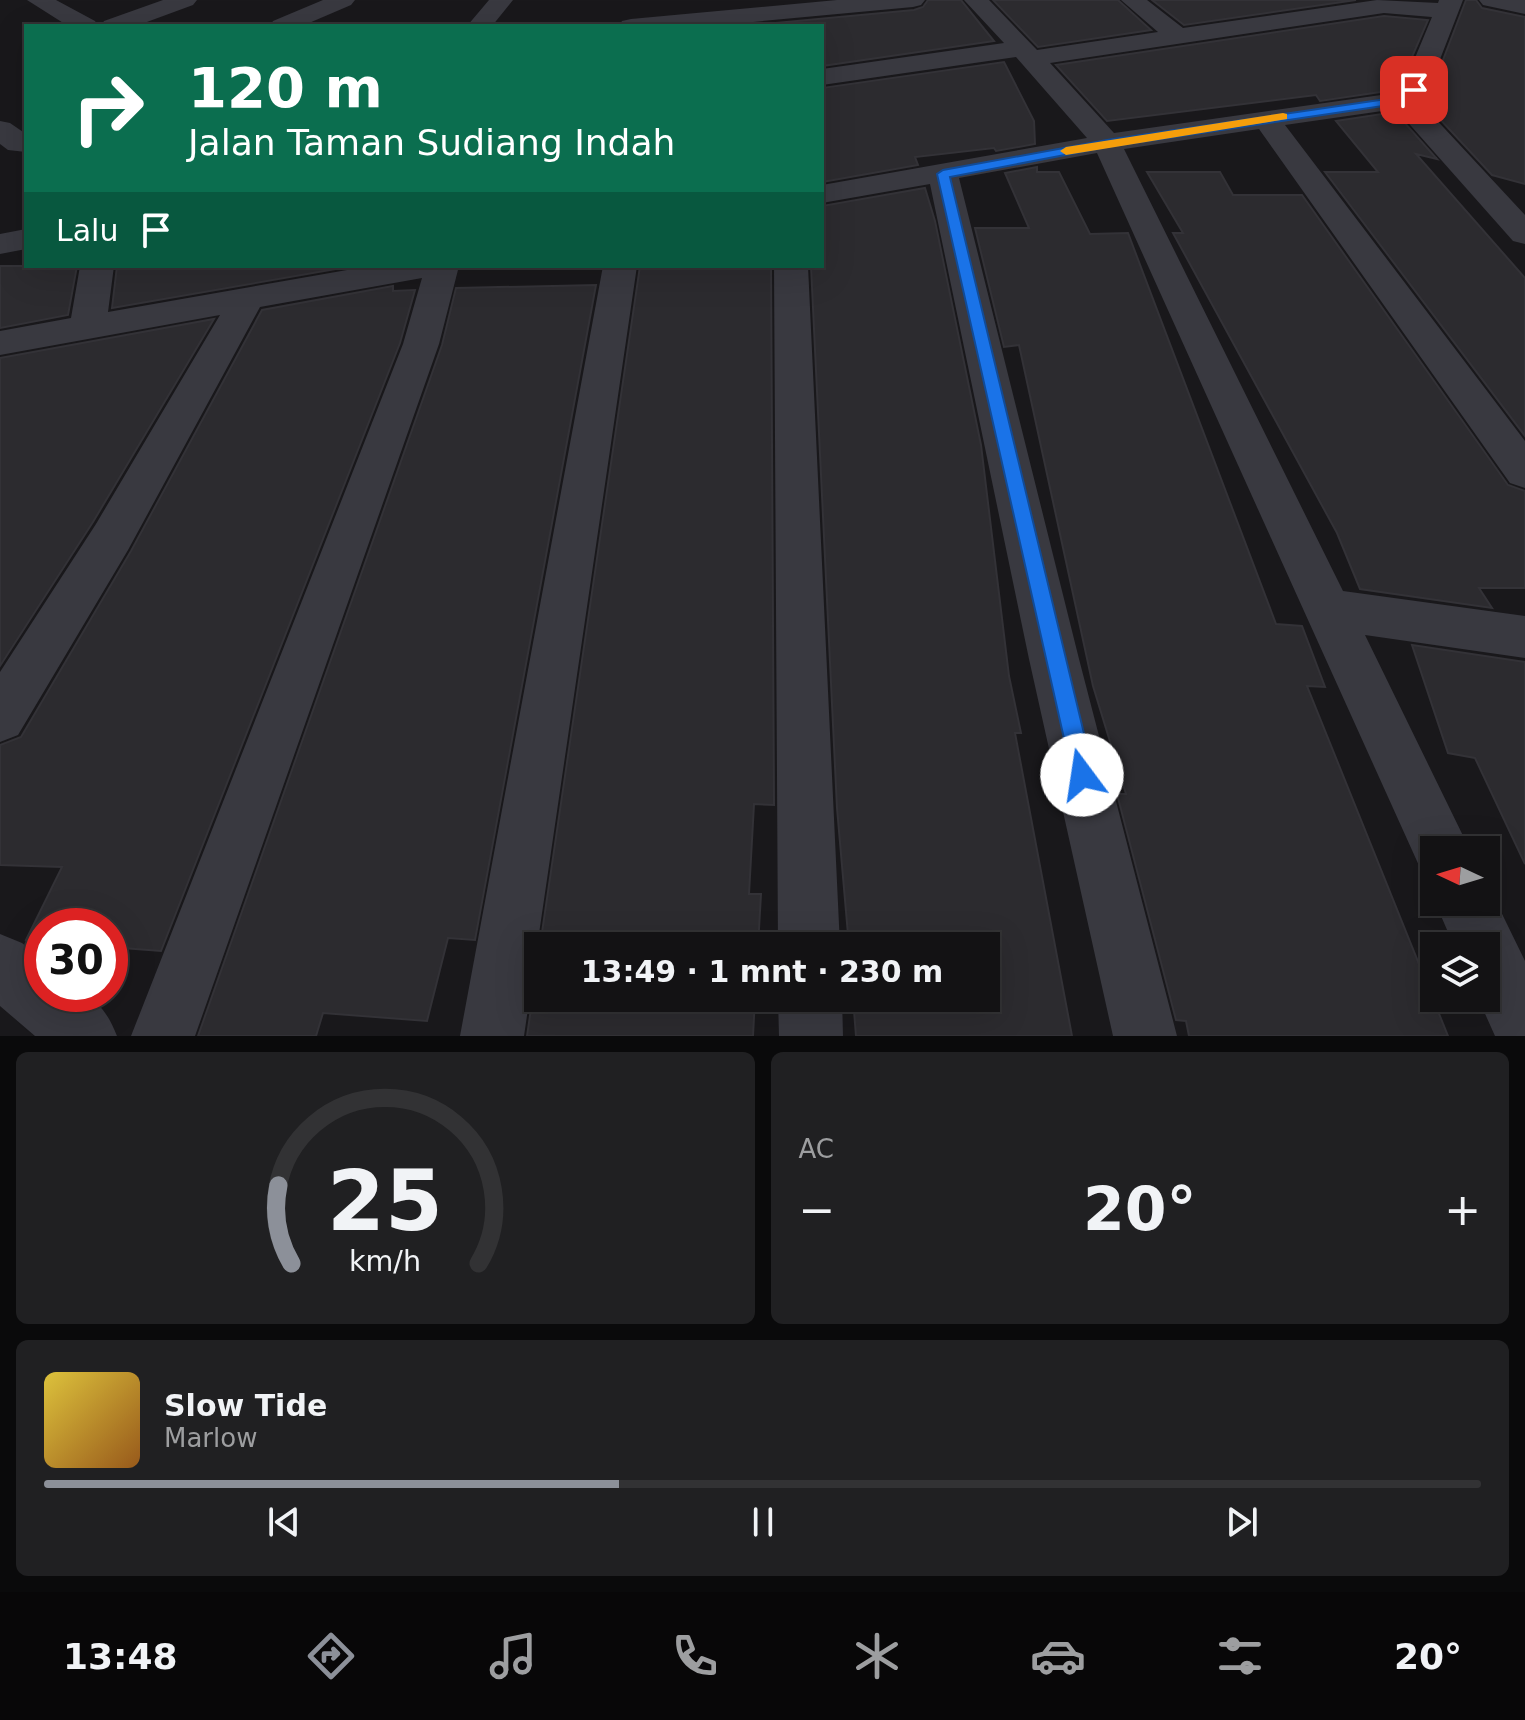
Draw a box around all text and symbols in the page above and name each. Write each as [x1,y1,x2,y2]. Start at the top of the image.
text: 120 m [188,55,383,120]
icon: right [56,56,160,160]
pin [1380,56,1448,124]
icon: arrive [1392,68,1436,112]
text: Jalan Taman Sudiang Indah [188,122,675,163]
icon: arrive [134,208,178,252]
text: Lalu [56,213,118,248]
position arrow [1040,733,1124,817]
north arrow [1420,836,1500,916]
map controls [1420,836,1500,1012]
speed limit sign: 30 [24,908,128,1012]
button: layers [1420,932,1500,1012]
text: 13:49 · 1 mnt · 230 m [581,954,943,989]
text: AC [799,1134,834,1164]
text: 25 [327,1153,443,1250]
text: 20° [1083,1174,1197,1244]
text: − [799,1184,835,1235]
text: + [1444,1184,1481,1235]
text: km/h [349,1244,421,1278]
text: Slow Tide [164,1388,327,1423]
text: Marlow [164,1423,257,1453]
icon: previous [262,1500,306,1544]
icon: pause [741,1500,785,1544]
icon: next [1220,1500,1264,1544]
icon: directions [303,1628,359,1684]
icon: music [485,1628,541,1684]
icon: phone [667,1628,723,1684]
icon: climate [849,1628,905,1684]
icon: car [1030,1628,1086,1684]
icon: filters [1212,1628,1268,1684]
text: 13:48 [63,1636,177,1677]
text: 20° [1394,1636,1462,1677]

